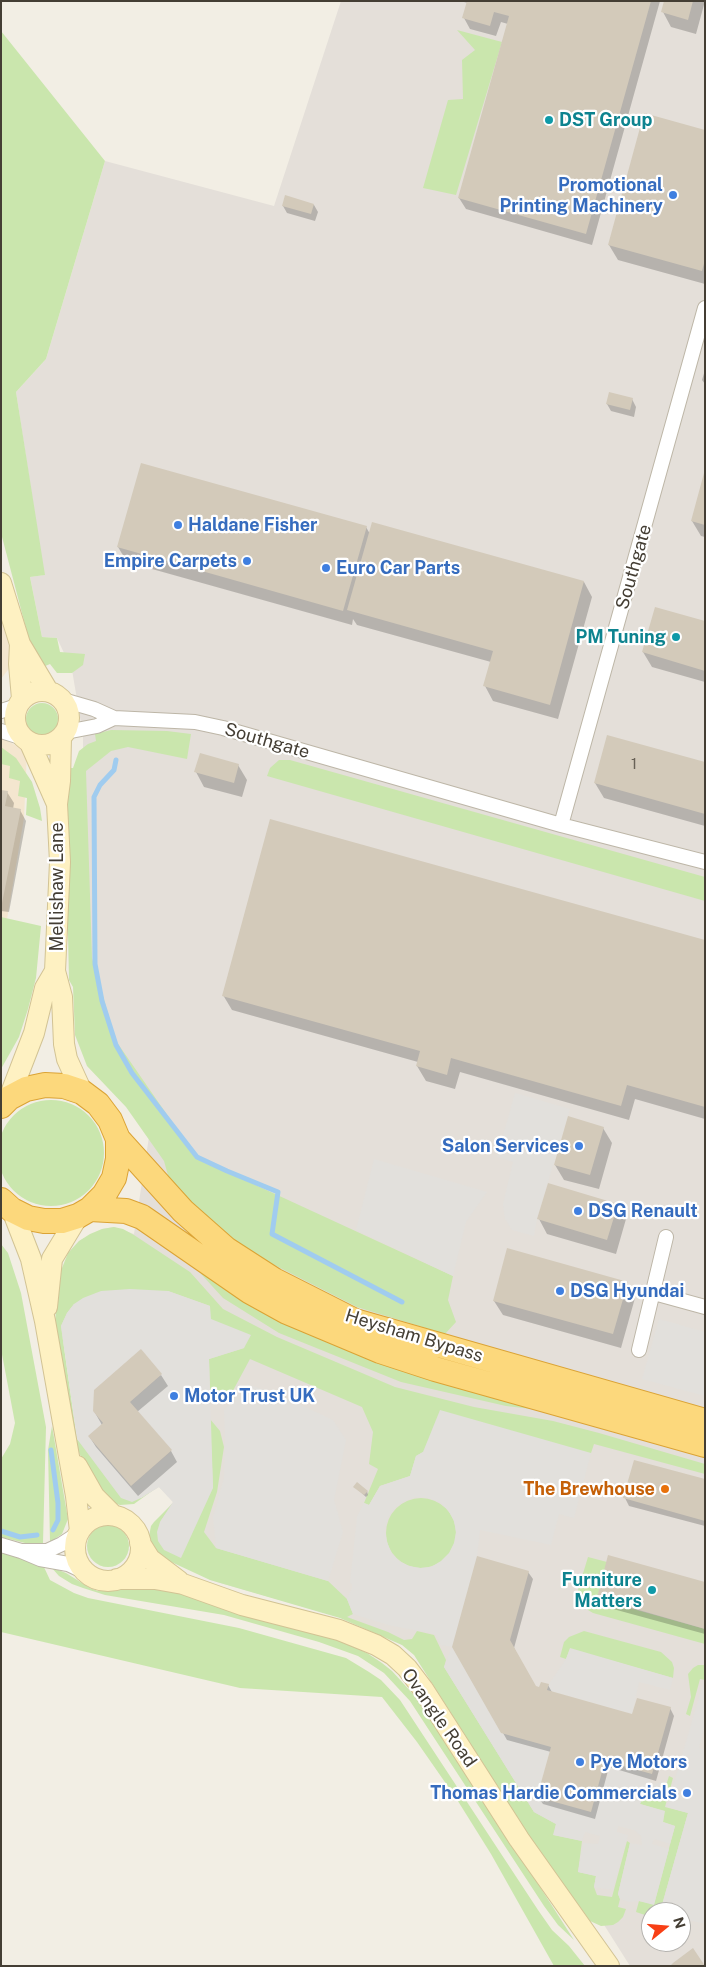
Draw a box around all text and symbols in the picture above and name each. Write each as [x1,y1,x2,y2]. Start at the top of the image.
place label: DST Group [559,109,652,131]
marker: DST Group [543,114,555,126]
place label: Promotional Printing Machinery [499,174,663,216]
marker: Promotional Printing Machinery [667,189,679,201]
place label: Haldane Fisher [188,514,317,536]
marker: Haldane Fisher [172,519,184,531]
street label: Southgate [612,522,656,612]
place label: Empire Carpets [104,550,237,572]
marker: Empire Carpets [241,555,253,567]
place label: Euro Car Parts [336,557,460,579]
marker: Euro Car Parts [320,562,332,574]
place label: PM Tuning [575,626,666,648]
marker: PM Tuning [670,631,682,643]
street label: Southgate [222,719,312,763]
house number: 1 [631,755,637,773]
street label: Mellishaw Lane [46,822,68,952]
place label: Salon Services [442,1135,569,1157]
marker: Salon Services [573,1140,585,1152]
place label: DSG Renault [588,1200,698,1222]
marker: DSG Renault [572,1205,584,1217]
place label: DSG Hyundai [570,1280,684,1302]
marker: DSG Hyundai [554,1285,566,1297]
street label: Heysham Bypass [343,1305,485,1367]
place label: Motor Trust UK [184,1385,315,1407]
marker: Motor Trust UK [168,1390,180,1402]
place label: The Brewhouse [523,1478,655,1500]
marker: The Brewhouse [659,1483,671,1495]
place label: Furniture Matters [562,1569,642,1612]
marker: Furniture Matters [646,1584,658,1596]
street label: Ovangle Road [397,1664,481,1772]
place label: Pye Motors [590,1751,687,1773]
marker: Pye Motors [574,1756,586,1768]
place label: Thomas Hardie Commercials [430,1782,677,1804]
marker: Thomas Hardie Commercials [681,1787,693,1799]
north arrow [641,1902,691,1952]
text: N [670,1915,689,1930]

